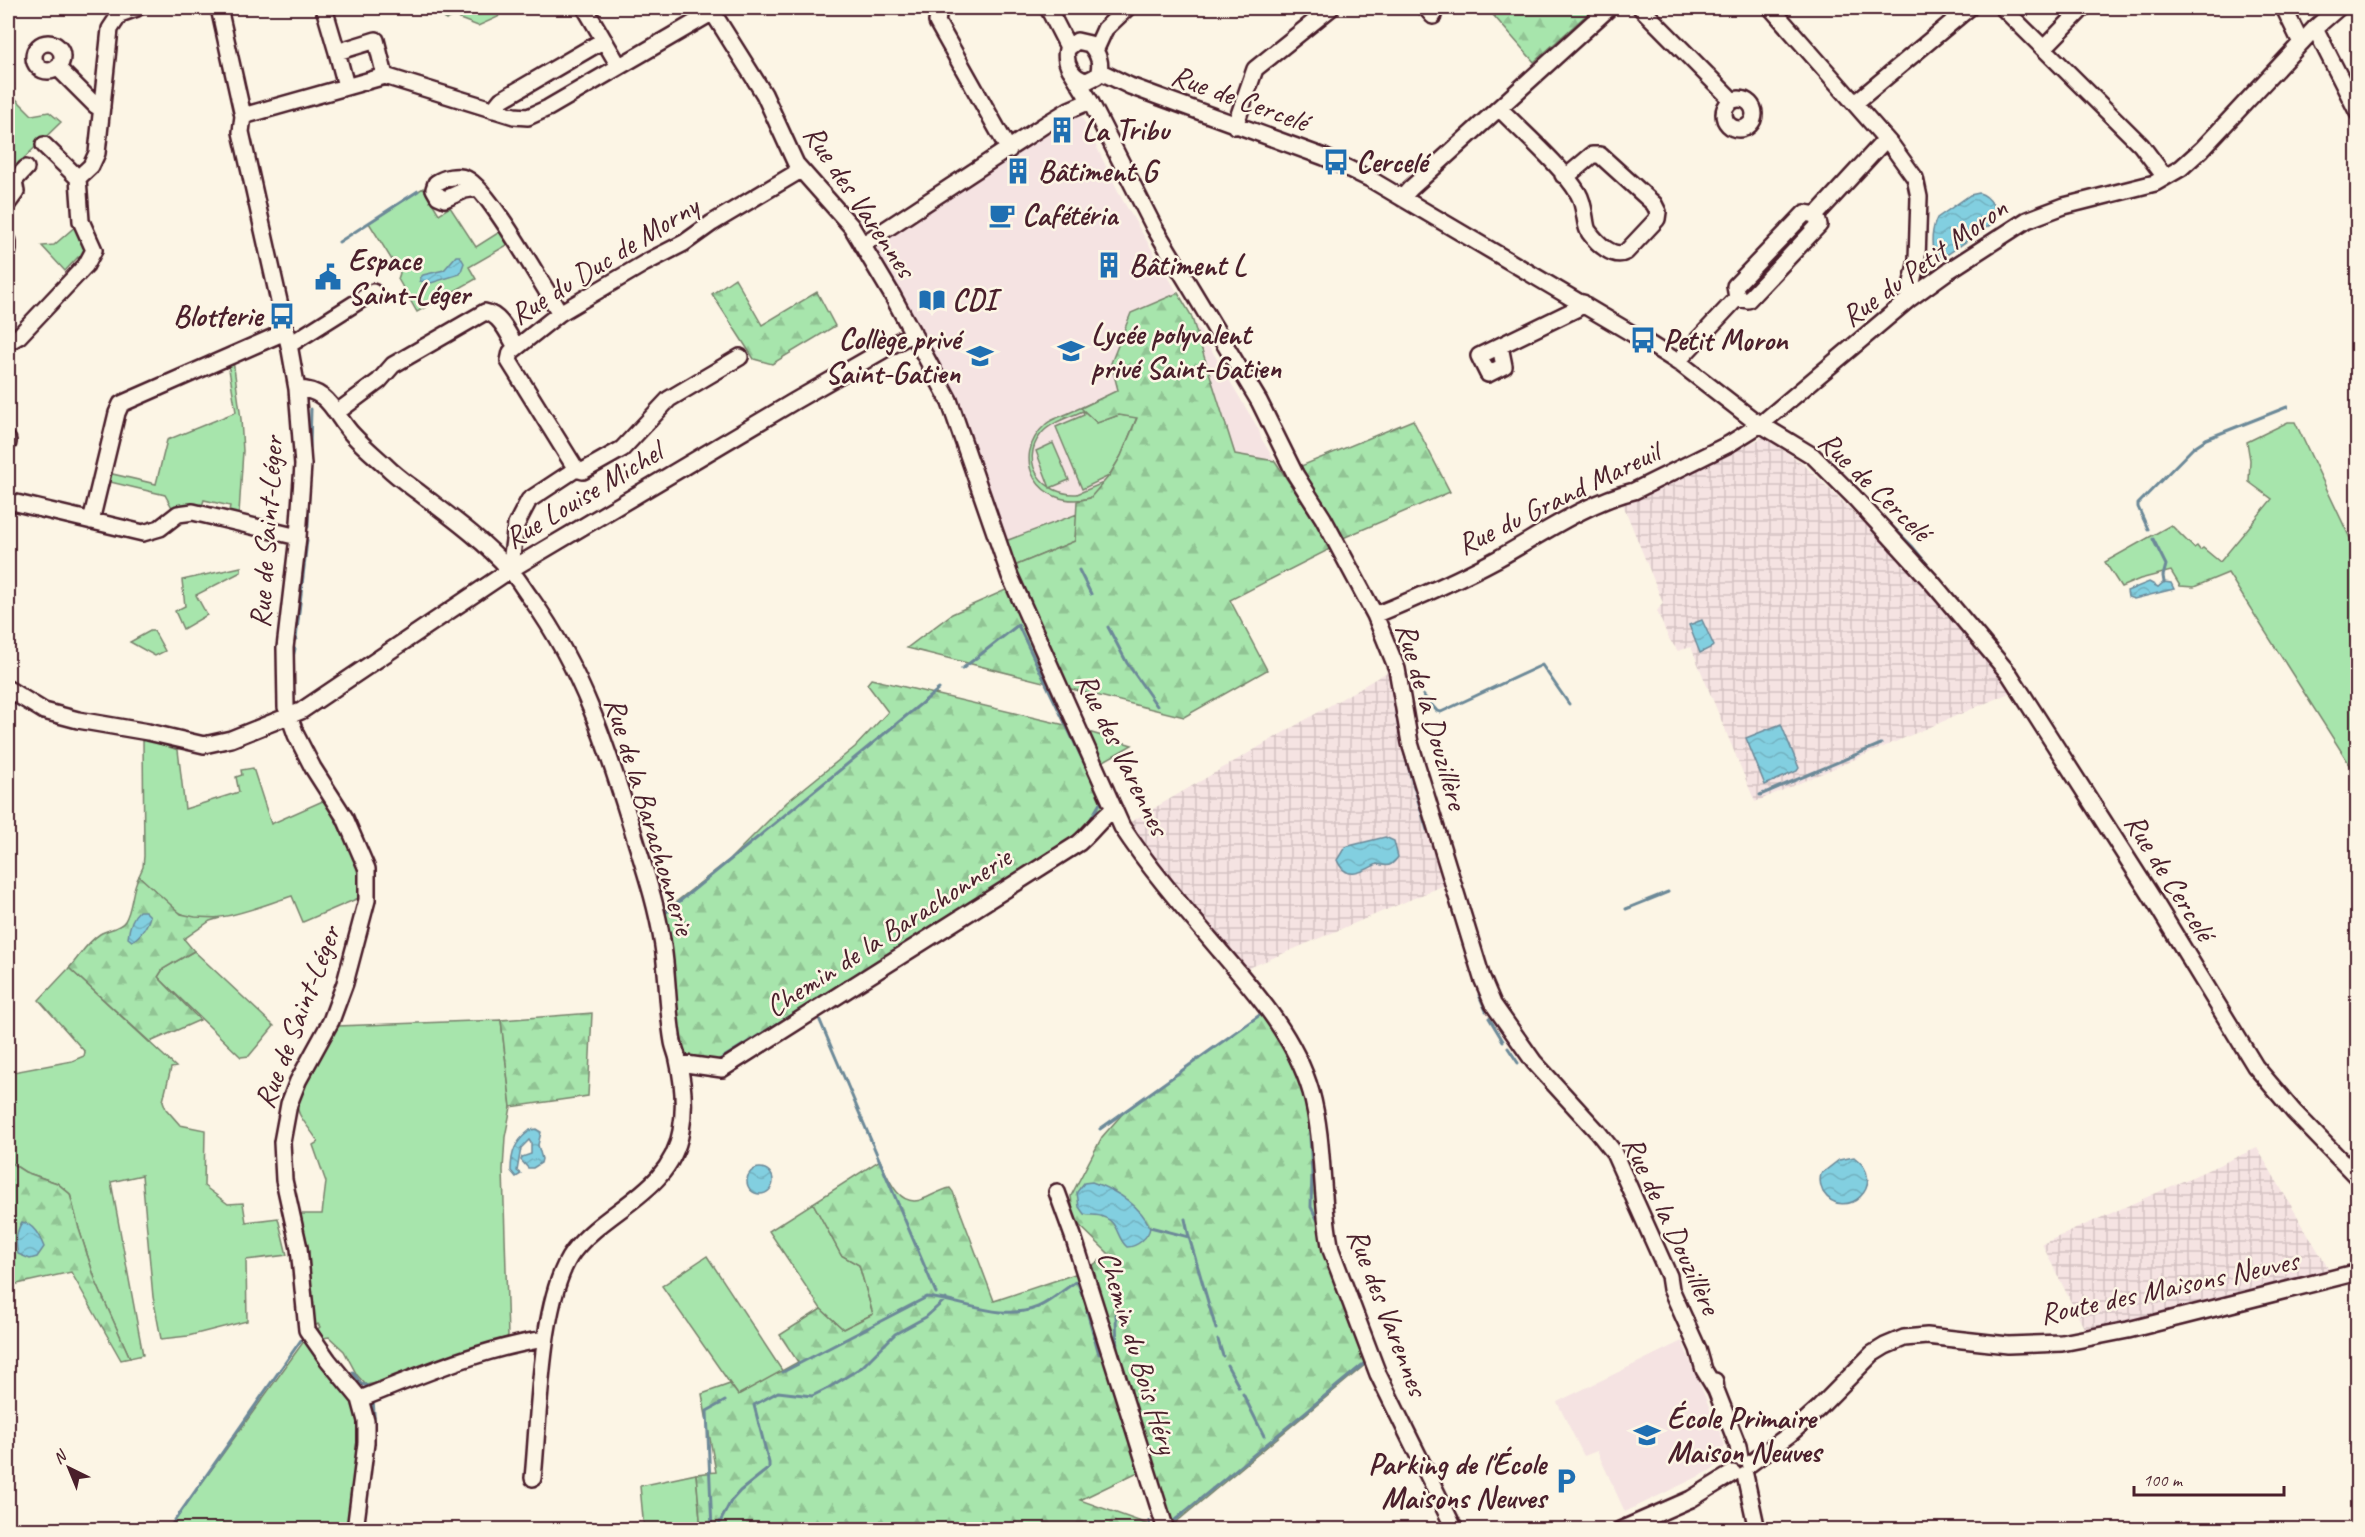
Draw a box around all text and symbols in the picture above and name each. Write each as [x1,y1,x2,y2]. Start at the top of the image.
street label: Rue de Cercelé [1167,56,1317,142]
place label: La Tribu [1082,111,1172,149]
building icon: La Tribu [1047,115,1077,145]
street label: Rue des Varennes [795,117,927,287]
place label: Cercelé [1356,143,1431,181]
bus stop icon: Cercelé [1321,147,1351,177]
place label: Bâtiment G [1038,152,1161,190]
building icon: Bâtiment G [1003,156,1033,186]
street label: Rue du Duc de Morny [503,185,708,333]
street label: Rue du Petit Moron [1833,189,2015,335]
place label: Cafétéria [1022,196,1120,234]
cafe icon: Cafétéria [987,200,1017,230]
place label: Espace Saint-Léger [348,241,473,313]
place label: Bâtiment L [1129,246,1247,284]
building icon: Bâtiment L [1094,250,1124,280]
public building icon: Espace Saint-Léger [313,262,343,292]
place label: CDI [952,281,1003,319]
library icon: CDI [917,285,947,315]
place label: Blotterie [173,297,265,335]
bus stop icon: Blotterie [267,301,297,331]
place label: Lycée polyvalent privé Saint-Gatien [1091,315,1282,387]
place label: Collège privé Saint-Gatien [825,320,964,392]
place label: Petit Moron [1663,321,1789,359]
bus stop icon: Petit Moron [1628,325,1658,355]
school or university icon: Lycée polyvalent privé Saint-Gatien [1056,336,1086,366]
school or university icon: Collège privé Saint-Gatien [965,341,995,371]
street label: Rue de Cercelé [1811,423,1943,552]
street label: Rue du Grand Mareuil [1451,430,1670,563]
street label: Rue Louise Michel [497,431,673,557]
street label: Rue de Saint-Léger [240,433,292,629]
street label: Rue de la Douzillère [1387,618,1477,816]
street label: Rue des Varennes [1067,666,1180,844]
street label: Rue de la Barachonnerie [596,693,705,941]
street label: Rue de Cercelé [2116,806,2226,951]
street label: Chemin de la Barachonnerie [758,837,1020,1026]
street label: Rue de Saint-Léger [245,918,350,1113]
street label: Rue de la Douzillère [1614,1130,1731,1322]
street label: Rue des Varennes [1339,1223,1438,1404]
street label: Route des Maisons Neuves [2036,1240,2304,1333]
street label: Chemin du Bois Héry [1089,1246,1187,1460]
place label: École Primaire Maison Neuves [1667,1399,1824,1471]
school or university icon: École Primaire Maison Neuves [1632,1420,1662,1450]
north arrow [39,1438,99,1498]
text: N [49,1445,72,1468]
place label: Parking de l'École Maisons Neuves [1368,1445,1549,1517]
scale bar [2134,1459,2284,1497]
parking icon: Parking de l'École Maisons Neuves [1551,1466,1581,1496]
text: 100 m [2143,1469,2184,1491]

